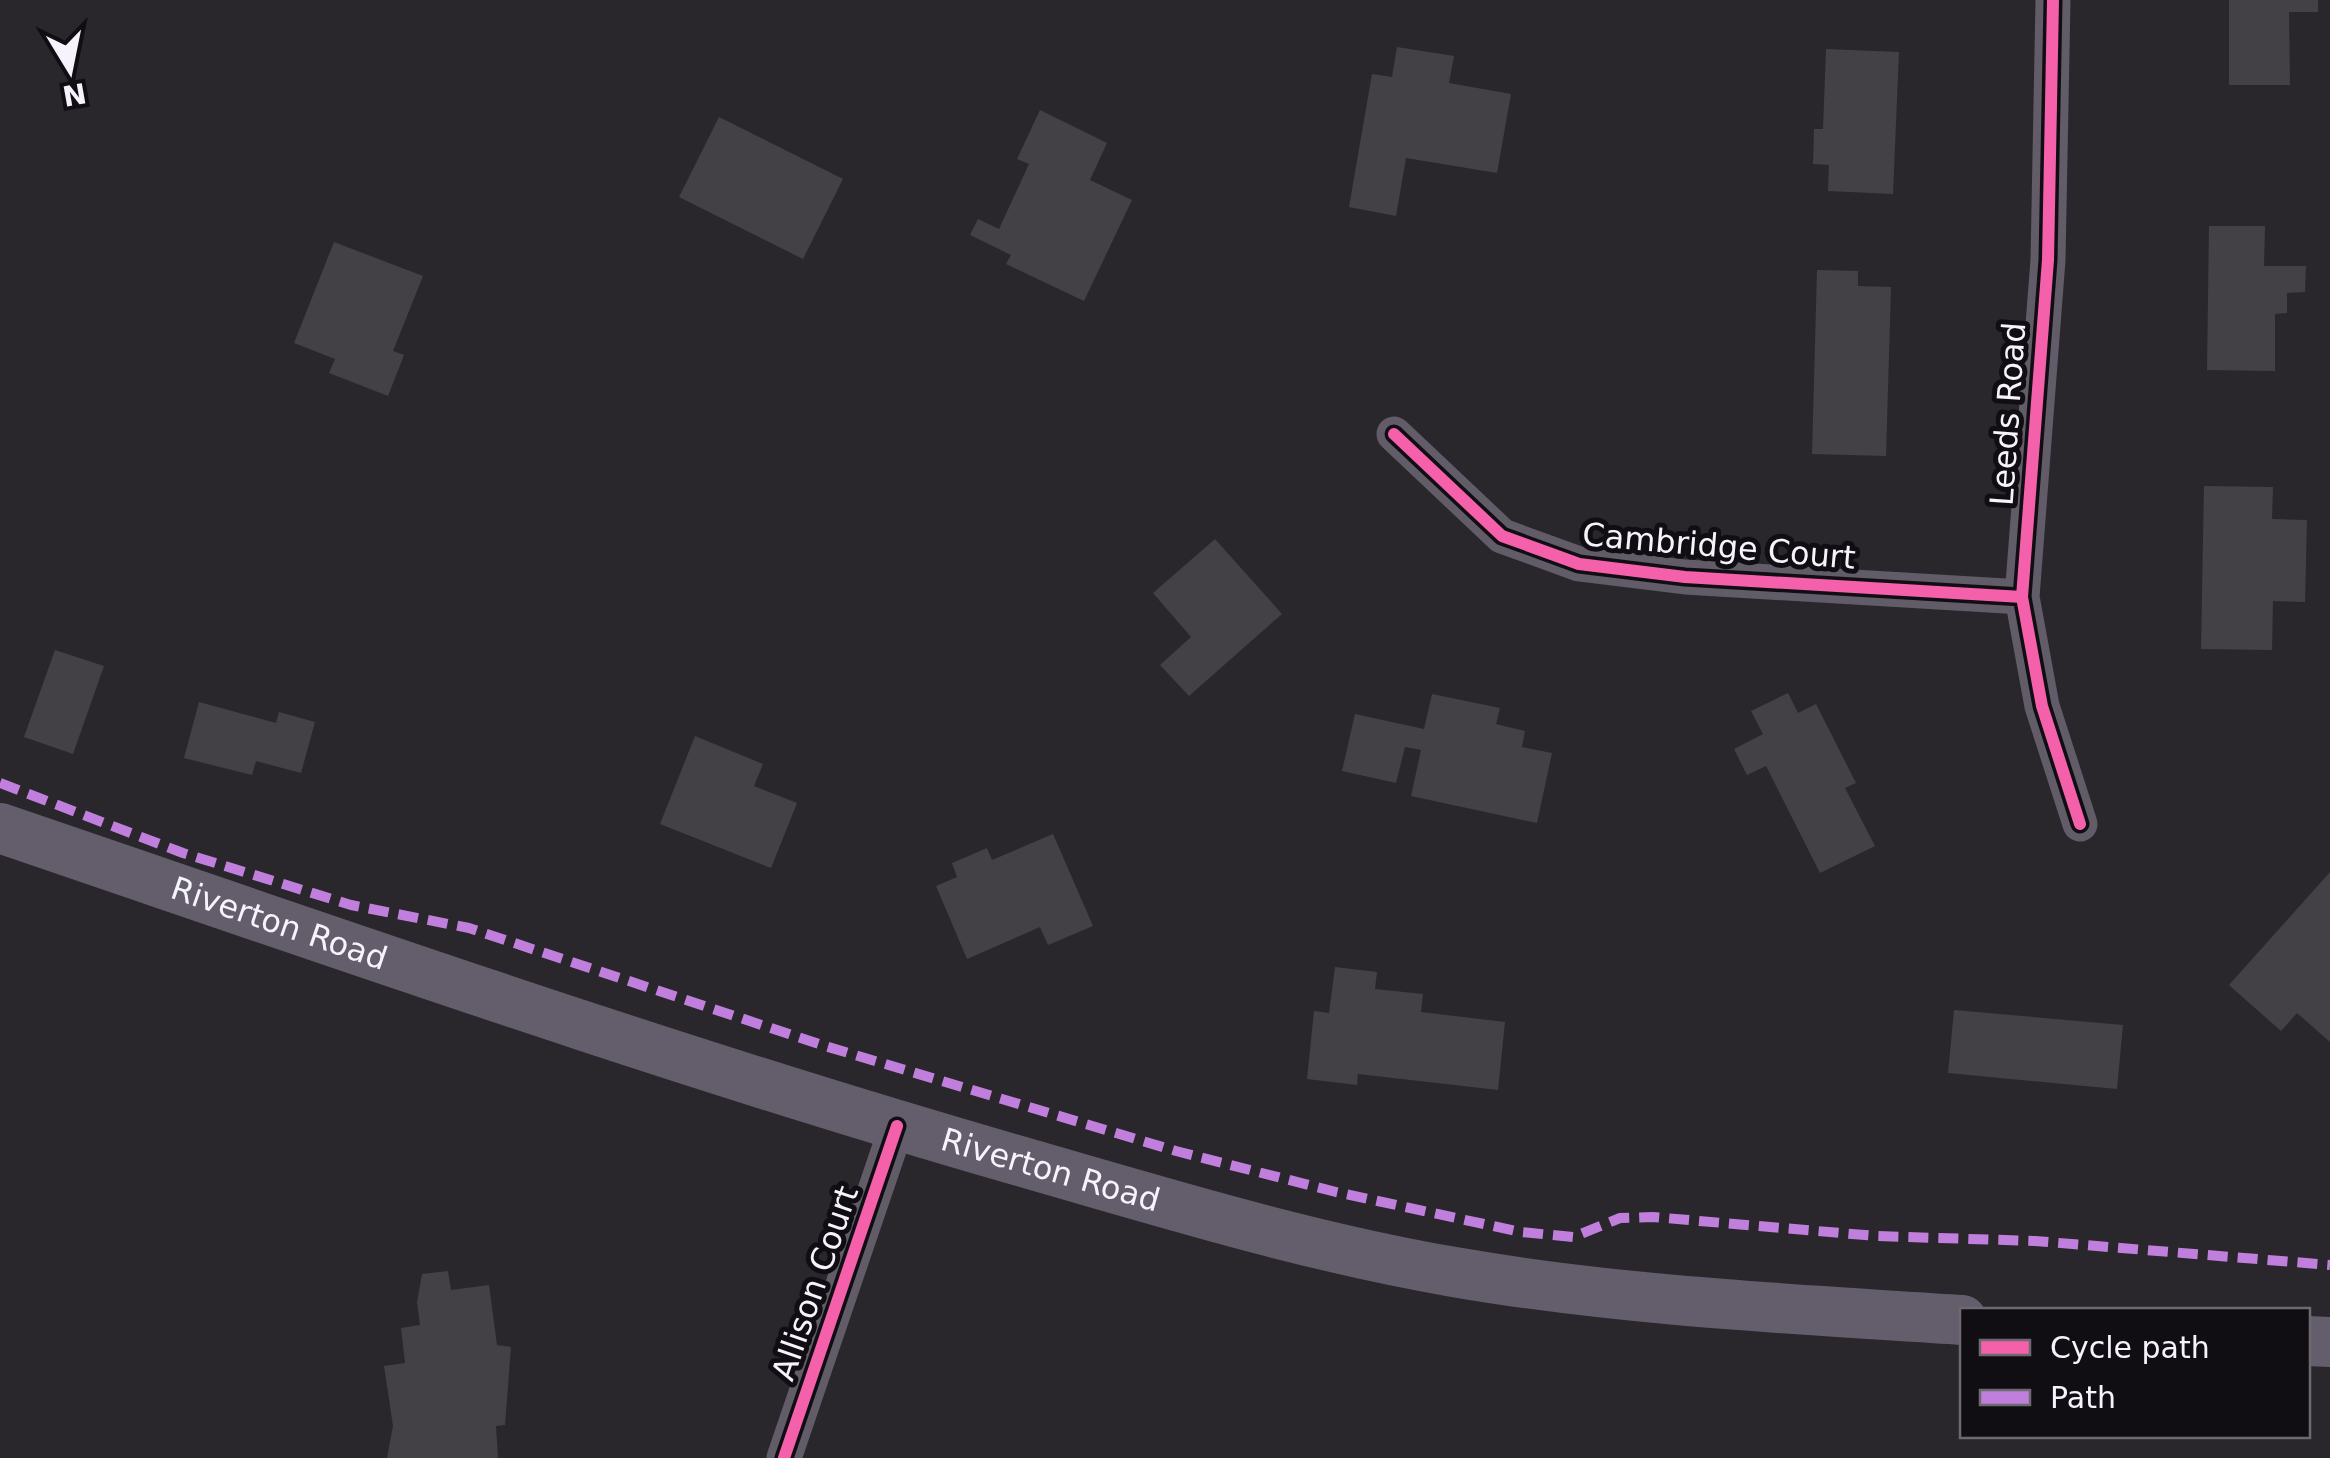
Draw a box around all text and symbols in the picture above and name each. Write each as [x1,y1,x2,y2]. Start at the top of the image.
north arrow [20,20,120,120]
text: N [60,76,89,112]
street label: Leeds Road [1983,321,2033,507]
street label: Cambridge Court [1581,515,1857,577]
street label: Riverton Road [166,869,392,978]
street label: Riverton Road [937,1120,1164,1220]
street label: Allison Court [764,1181,866,1385]
legend [1960,1308,2310,1438]
text: Cycle path [2050,1330,2210,1365]
text: Path [2050,1380,2116,1415]

